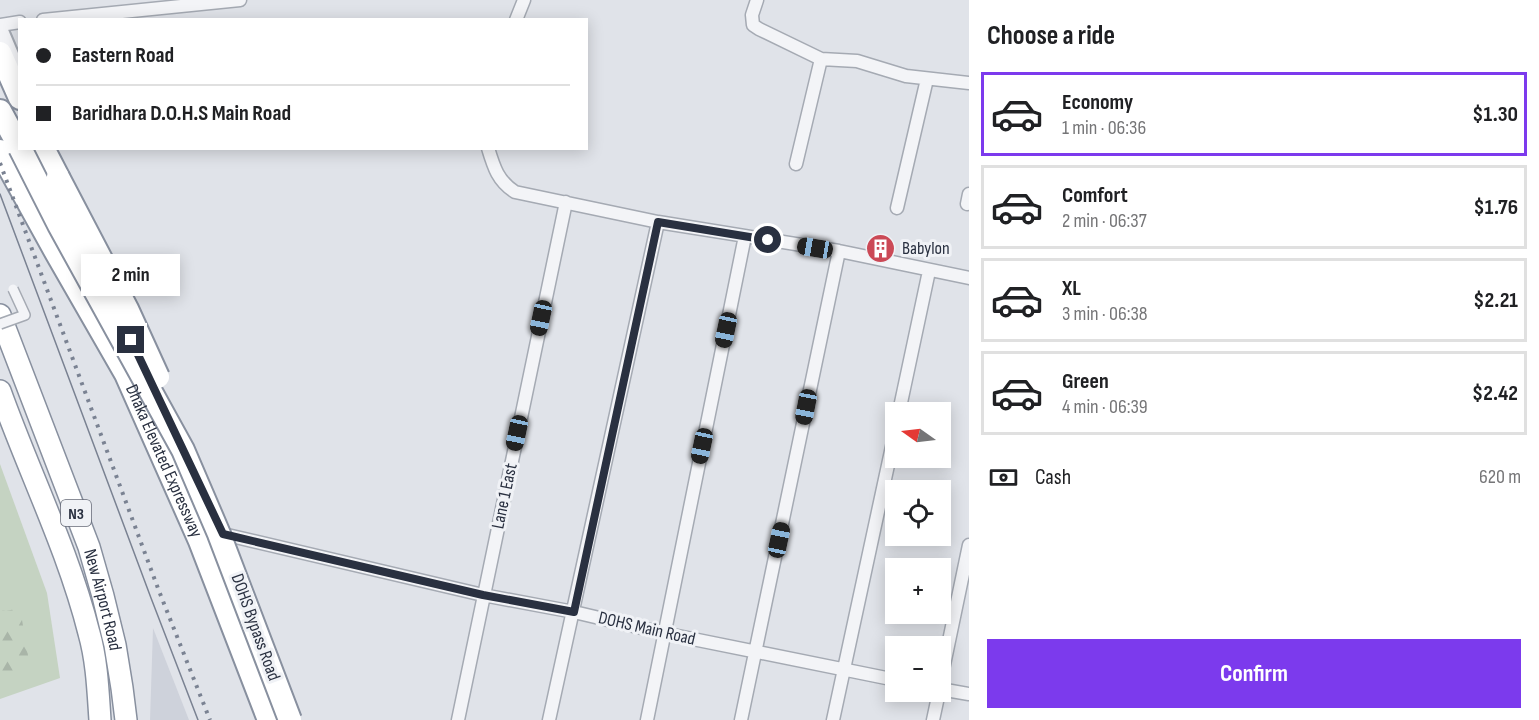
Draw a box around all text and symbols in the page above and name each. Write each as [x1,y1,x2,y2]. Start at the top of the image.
text: Choose a ride [987,20,1115,52]
text: Eastern Road [72,42,174,69]
icon: car [990,87,1044,141]
text: Economy [1062,89,1133,116]
text: Baridhara D.O.H.S Main Road [72,100,291,127]
text: $1.30 [1472,101,1518,128]
text: 1 min · 06:36 [1062,116,1146,140]
icon: car [990,180,1044,234]
text: Comfort [1062,182,1128,209]
text: $1.76 [1473,194,1518,221]
text: 2 min · 06:37 [1062,209,1147,233]
route start [754,226,781,253]
building icon: Babylon [865,232,897,264]
car [796,236,834,260]
place label: Babylon [902,238,950,259]
callout: 2 min [82,253,180,295]
text: 2 min [111,263,150,287]
icon: car [990,273,1044,327]
text: XL [1062,275,1081,302]
text: $2.21 [1473,287,1518,314]
car [528,299,554,337]
text: 3 min · 06:38 [1062,302,1148,326]
car [713,311,739,349]
route end [117,326,144,353]
icon: car [990,366,1044,420]
text: Green [1062,368,1109,395]
text: $2.42 [1472,380,1518,407]
street label: Dhaka Elevated Expressway [121,381,207,541]
car [794,388,818,426]
text: 4 min · 06:39 [1062,395,1148,419]
north arrow [885,402,951,468]
map controls [885,402,951,702]
car [504,414,530,452]
car [689,427,715,465]
street label: Lane 1 East [487,461,522,531]
icon: cash [987,461,1020,494]
text: Cash [1035,464,1071,491]
text: 620 m [1479,465,1521,489]
button: locate [885,480,951,546]
road number: N3 [61,500,91,526]
car [766,521,792,559]
street label: New Airport Road [79,547,126,652]
button: + [885,558,951,624]
street label: DOHS Bypass Road [226,571,285,683]
street label: DOHS Main Road [596,607,697,650]
button: − [885,636,951,702]
button: Confirm [987,639,1521,708]

